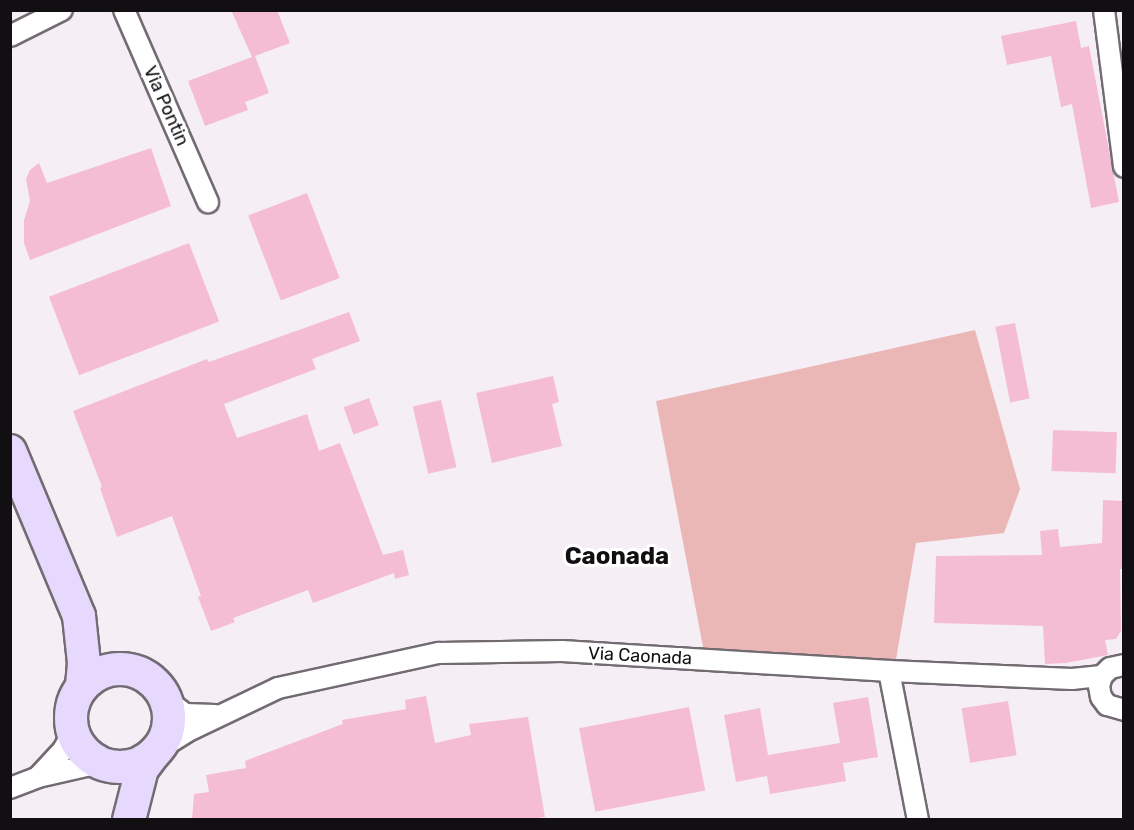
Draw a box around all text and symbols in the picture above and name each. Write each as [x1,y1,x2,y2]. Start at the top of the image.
street label: Via Pontin [139,63,193,149]
district label: Caonada [565,543,669,571]
street label: Via Caonada [587,642,693,670]

